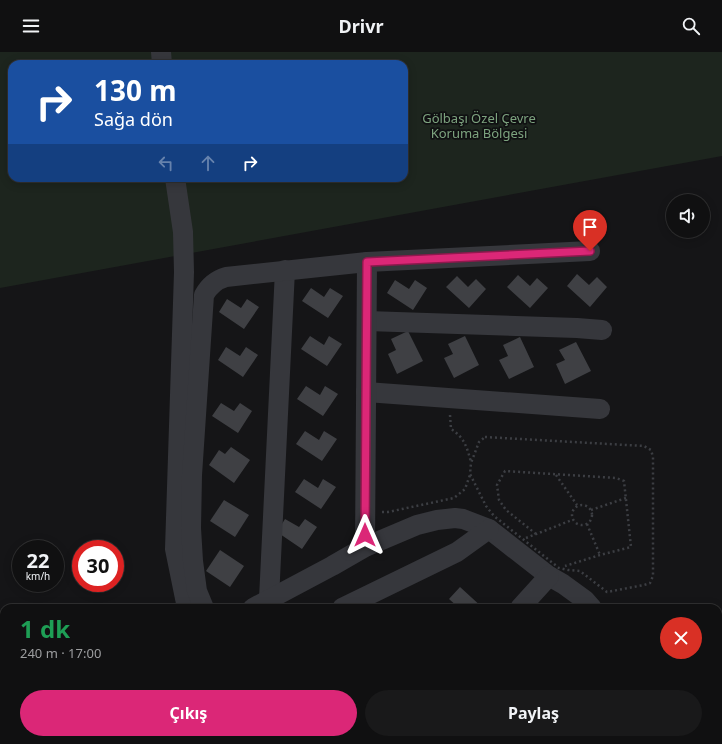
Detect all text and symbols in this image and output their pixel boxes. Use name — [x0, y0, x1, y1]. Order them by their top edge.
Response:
text: Drivr — [339, 14, 383, 38]
icon: menu — [20, 15, 42, 37]
icon: search — [680, 15, 702, 37]
text: 130 m — [94, 71, 177, 109]
icon: right — [28, 76, 80, 128]
text: Sağa dön — [94, 107, 173, 131]
park label: Gölbaşı Özel Çevre Koruma Bölgesi — [422, 109, 536, 142]
icon: left — [155, 152, 177, 174]
icon: ahead — [197, 152, 219, 174]
icon: right — [239, 152, 261, 174]
map controls — [666, 194, 710, 238]
button: sound — [666, 194, 710, 238]
pin — [573, 210, 607, 251]
icon: arrive — [579, 216, 601, 238]
position arrow — [344, 514, 386, 556]
speed limit sign: 30 — [72, 540, 124, 592]
text: 22 — [27, 547, 49, 574]
text: km/h — [26, 569, 50, 583]
text: 1 dk — [20, 612, 70, 645]
button: close — [660, 617, 702, 659]
text: 240 m · 17:00 — [20, 644, 101, 662]
button: Çıkış — [20, 690, 357, 736]
button: Paylaş — [365, 690, 702, 736]

